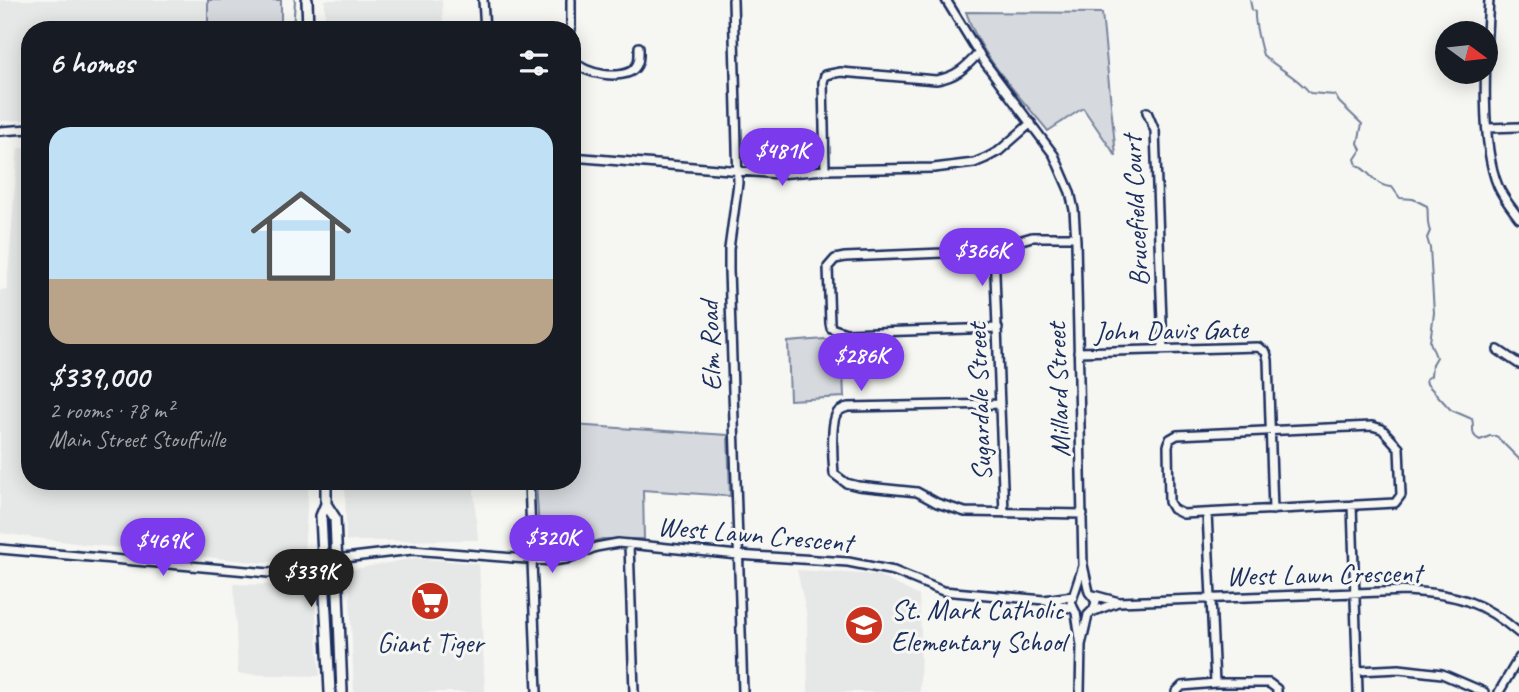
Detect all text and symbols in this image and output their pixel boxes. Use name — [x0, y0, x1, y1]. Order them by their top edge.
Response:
north arrow — [1435, 21, 1498, 84]
map controls — [1435, 21, 1498, 84]
text: 6 homes — [49, 44, 134, 82]
icon: filters — [515, 44, 553, 82]
pin: $481K — [733, 128, 831, 188]
street label: Brucefield Court — [1113, 131, 1156, 287]
text: $481K — [755, 136, 809, 165]
icon: home — [238, 173, 364, 299]
pin: $366K — [933, 229, 1031, 288]
text: $366K — [955, 236, 1009, 265]
street label: Elm Road — [691, 296, 729, 392]
street label: John Davis Gate — [1092, 311, 1250, 349]
street label: Millard Street — [1038, 319, 1078, 458]
street label: Sugardale Street — [959, 320, 999, 482]
pin: $286K — [812, 334, 910, 393]
text: $286K — [834, 341, 888, 370]
text: $339,000 — [49, 358, 149, 396]
text: 2 rooms · 78 m² — [49, 396, 173, 425]
text: Main Street Stouffville — [49, 425, 225, 454]
street label: West Lawn Crescent — [656, 508, 858, 560]
pin: $320K — [503, 516, 601, 575]
pin: $469K — [114, 518, 212, 578]
text: $320K — [525, 523, 579, 552]
text: $469K — [136, 526, 190, 555]
pin: $339K — [262, 550, 360, 609]
street label: West Lawn Crescent — [1226, 555, 1426, 593]
text: $339K — [285, 557, 337, 586]
supermarket icon: Giant Tiger — [409, 580, 451, 622]
place label: St. Mark Catholic Elementary School — [891, 592, 1071, 659]
school or university icon: St. Mark Catholic Elementary School — [843, 604, 885, 646]
place label: Giant Tiger — [377, 625, 486, 660]

